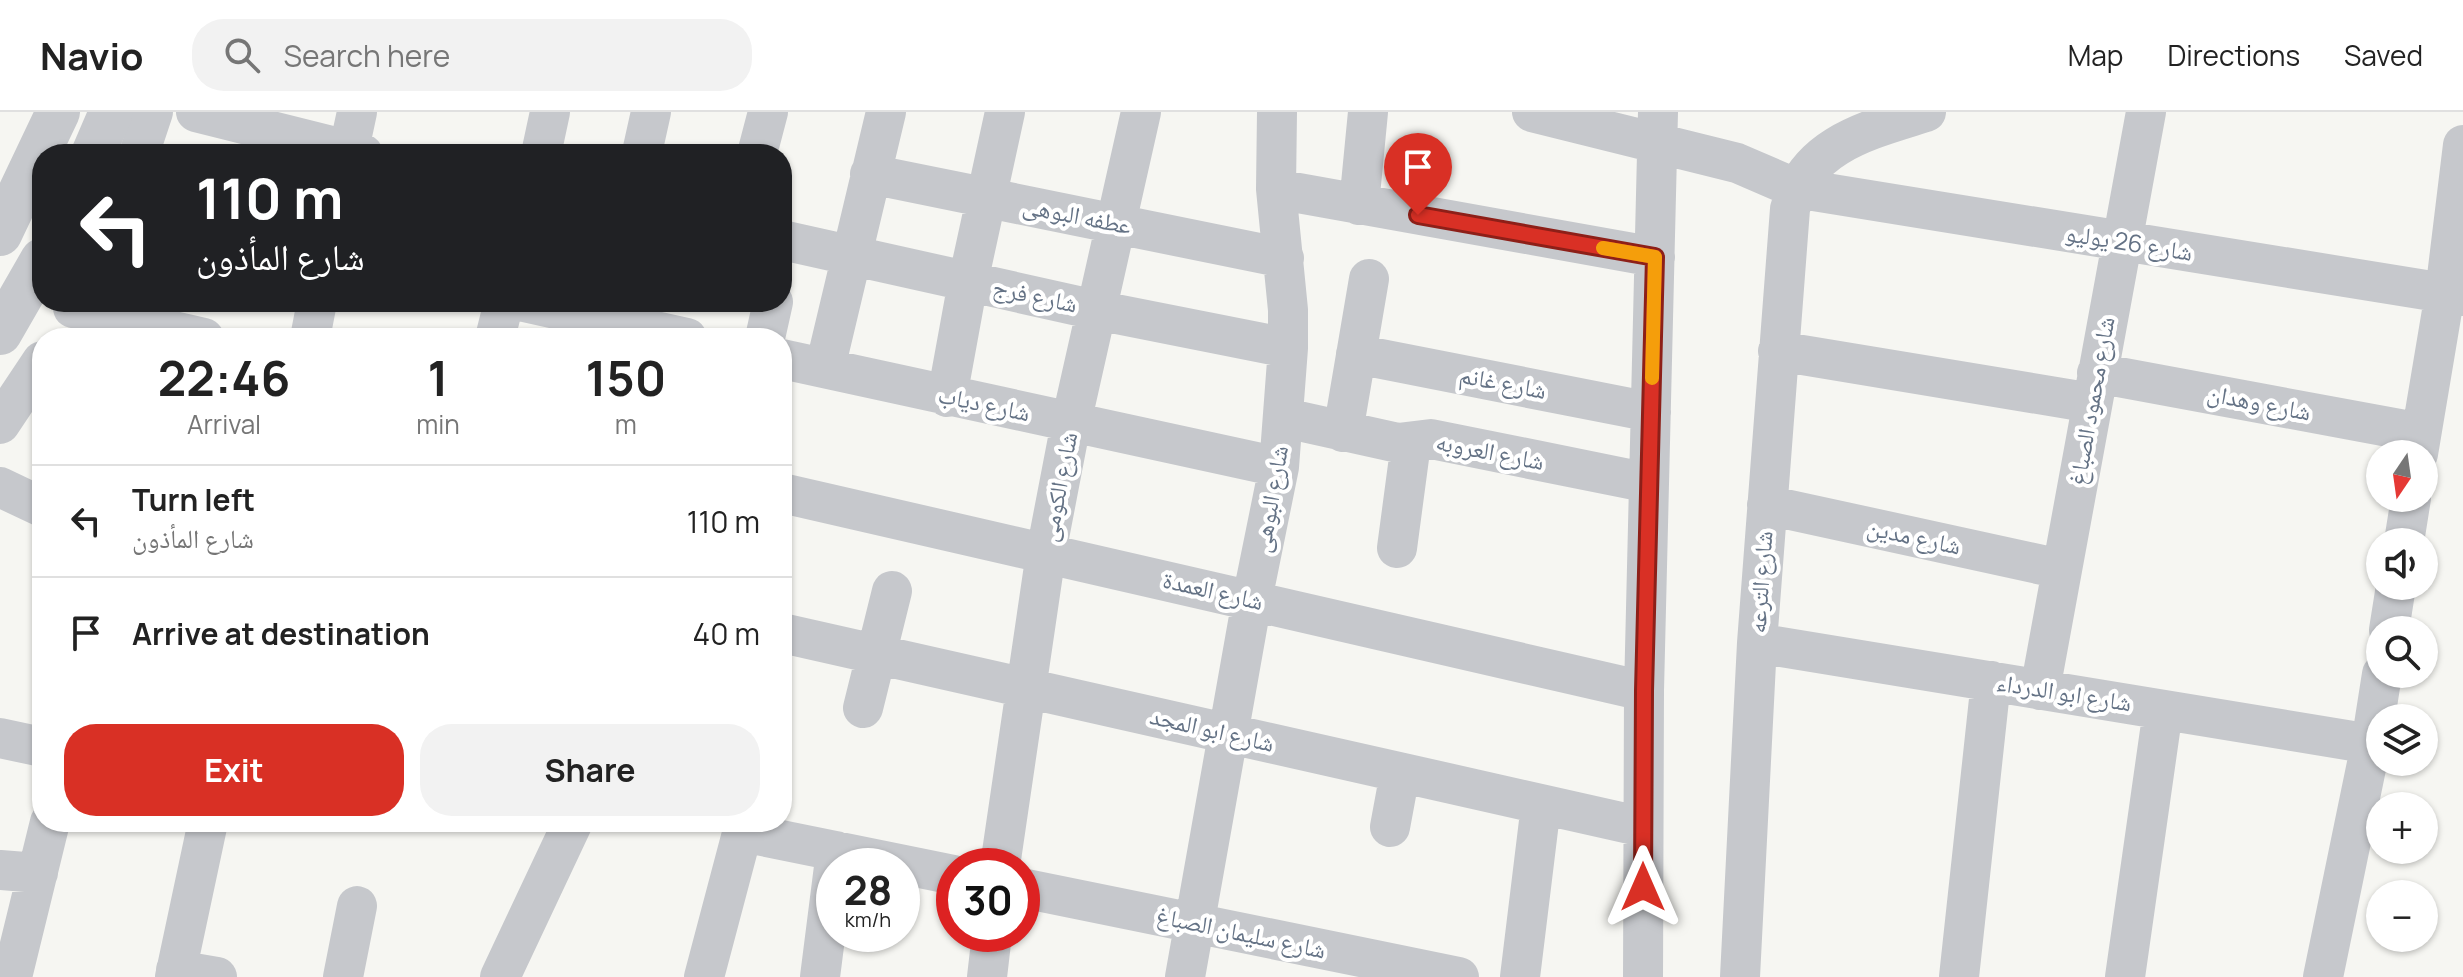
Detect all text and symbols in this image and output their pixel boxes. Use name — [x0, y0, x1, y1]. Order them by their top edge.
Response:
search box — [192, 19, 752, 91]
text: Navio — [40, 29, 144, 81]
icon: search — [220, 33, 264, 77]
text: Search here — [284, 35, 450, 76]
text: Map — [2068, 36, 2123, 74]
text: Directions — [2167, 36, 2300, 74]
text: Saved — [2344, 36, 2423, 74]
pin — [1384, 133, 1452, 215]
icon: arrive — [1396, 145, 1440, 189]
text: 110 m — [196, 159, 343, 236]
icon: left — [64, 176, 168, 280]
street label: عطفه البوهى — [1020, 188, 1134, 241]
street label: شارع 26 يوليو — [2063, 215, 2195, 268]
text: شارع المأذون — [196, 232, 365, 281]
street label: شارع فرج — [990, 270, 1081, 320]
street label: شارع محمود الصباغ — [2059, 314, 2122, 487]
text: 22:46 — [158, 345, 290, 410]
text: 1 — [427, 345, 448, 410]
text: 150 — [585, 345, 666, 410]
street label: شارع غانم — [1457, 357, 1550, 407]
street label: شارع وهدان — [2205, 375, 2314, 428]
street label: شارع دياب — [935, 377, 1033, 428]
text: Arrival — [187, 406, 261, 442]
text: min — [416, 406, 460, 442]
text: m — [615, 406, 637, 442]
street label: شارع العروبه — [1433, 424, 1547, 477]
street label: شارع الكومى — [1031, 429, 1084, 544]
north arrow — [2366, 440, 2438, 512]
map controls — [2366, 440, 2438, 952]
street label: شارع البوهى — [1244, 443, 1295, 555]
text: Turn left — [132, 479, 255, 520]
icon: left — [64, 499, 108, 543]
text: 110 m — [687, 501, 760, 542]
street label: شارع مدين — [1864, 510, 1964, 562]
text: شارع المأذون — [132, 520, 254, 556]
button: sound — [2366, 528, 2438, 600]
street label: شارع الترعه — [1739, 530, 1780, 634]
street label: شارع العمدة — [1160, 562, 1267, 617]
icon: arrive — [64, 611, 108, 655]
text: Arrive at destination — [132, 613, 430, 654]
text: 40 m — [693, 613, 760, 654]
button: search — [2366, 616, 2438, 688]
street label: شارع ابو الدرداء — [1994, 665, 2134, 718]
street label: شارع ابو المجد — [1147, 698, 1278, 759]
button: layers — [2366, 704, 2438, 776]
button: Exit — [64, 724, 404, 816]
button: Share — [420, 724, 760, 816]
button: + — [2366, 792, 2438, 864]
position arrow — [1601, 845, 1685, 929]
speed limit sign: 30 — [936, 848, 1040, 952]
text: 28 — [844, 862, 892, 917]
button: − — [2366, 880, 2438, 952]
street label: شارع سليمان الصباغ — [1153, 897, 1329, 966]
text: km/h — [845, 906, 891, 933]

